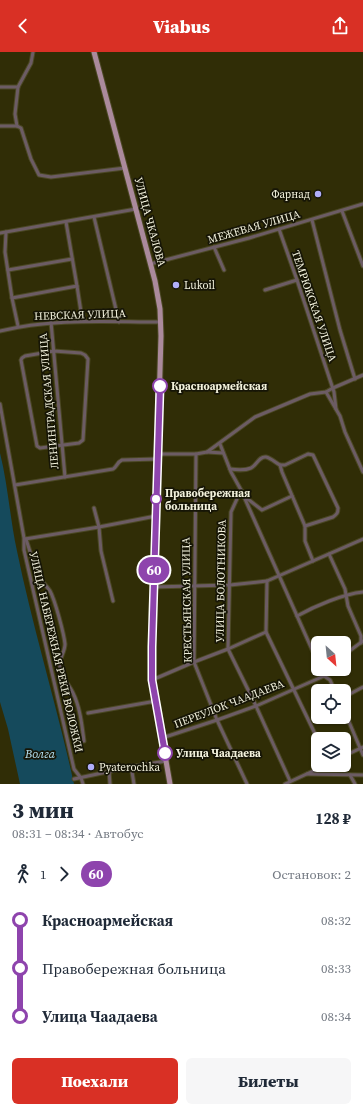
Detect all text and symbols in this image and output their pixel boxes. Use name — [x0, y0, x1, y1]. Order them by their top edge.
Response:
text: Viabus — [153, 14, 210, 39]
icon: back — [12, 15, 34, 37]
icon: share — [329, 15, 351, 37]
street label: УЛИЦА ЧКАЛОВА — [131, 176, 169, 269]
place label: Фарнад — [271, 187, 310, 202]
marker: Фарнад — [313, 189, 323, 199]
street label: МЕЖЕВАЯ УЛИЦА — [206, 206, 303, 247]
street label: ТЕМРЮКСКАЯ УЛИЦА — [288, 248, 340, 364]
place label: Lukoil — [184, 278, 215, 293]
marker: Lukoil — [171, 280, 181, 290]
street label: НЕВСКАЯ УЛИЦА — [34, 306, 127, 324]
street label: ЛЕНИНГРАДСКАЯ УЛИЦА — [36, 332, 62, 470]
marker: Красноармейская — [152, 378, 168, 394]
place label: Красноармейская — [171, 379, 267, 394]
place label: Правобережная больница — [165, 486, 250, 514]
marker: Правобережная больница — [150, 493, 162, 505]
street label: УЛИЦА БОЛОТНИКОВА — [212, 519, 230, 643]
street label: КРЕСТЬЯНСКАЯ УЛИЦА — [178, 536, 196, 663]
street label: УЛИЦА НАБЕРЕЖНАЯ РЕКИ ВОЛОЖКИ — [26, 550, 86, 754]
line badge: 60 — [136, 557, 172, 583]
text: 60 — [146, 560, 162, 580]
north arrow — [311, 636, 351, 676]
map controls — [311, 636, 351, 772]
street label: ПЕРЕУЛОК ЧААДАЕВА — [172, 676, 287, 732]
button: locate — [311, 684, 351, 724]
button: layers — [311, 732, 351, 772]
marker: Улица Чаадаева — [157, 745, 173, 761]
water label: Волга — [24, 746, 56, 762]
place label: Улица Чаадаева — [176, 746, 261, 761]
place label: Pyaterochka — [99, 760, 160, 775]
marker: Pyaterochka — [86, 762, 96, 772]
text: 3 мин — [12, 795, 74, 825]
text: 128 ₽ — [315, 808, 351, 829]
text: 08:31 – 08:34 · Автобус — [12, 825, 144, 842]
icon: walk — [12, 863, 34, 885]
icon: forward — [53, 863, 75, 885]
text: 60 — [89, 864, 104, 884]
text: 1 — [40, 866, 47, 883]
text: Остановок: 2 — [272, 866, 351, 883]
text: Красноармейская — [42, 910, 173, 931]
text: 08:32 — [321, 912, 351, 929]
text: Правобережная больница — [42, 958, 226, 979]
text: 08:33 — [321, 960, 351, 977]
text: Улица Чаадаева — [42, 1006, 158, 1027]
text: 08:34 — [321, 1008, 351, 1025]
button: Поехали — [12, 1058, 178, 1104]
button: Билеты — [186, 1058, 351, 1104]

